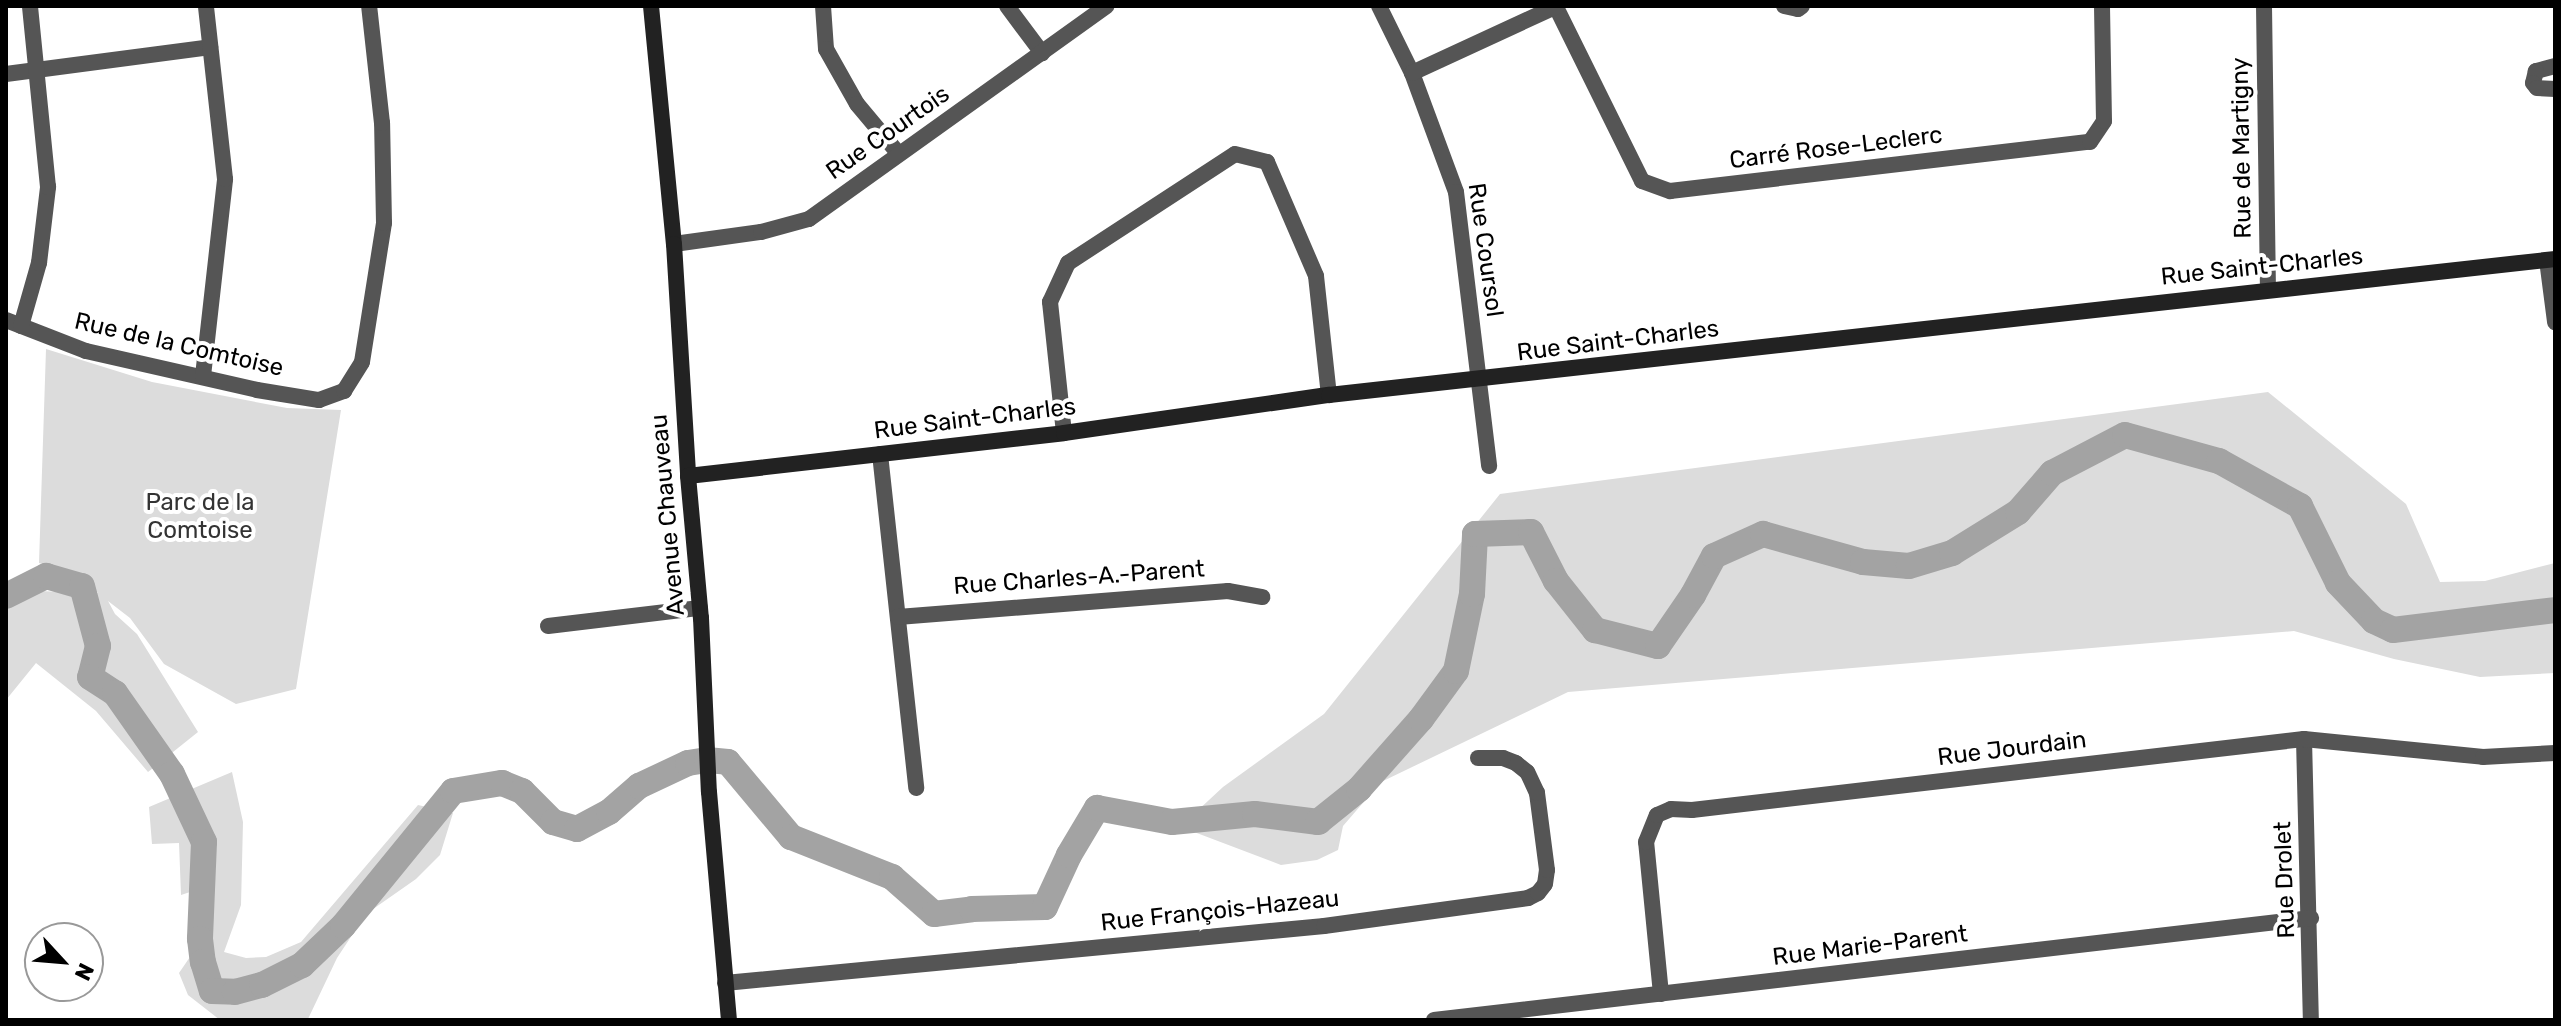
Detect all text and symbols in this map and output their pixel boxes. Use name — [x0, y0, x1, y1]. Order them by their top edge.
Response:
street label: Rue de Martigny — [2226, 57, 2258, 239]
street label: Rue Courtois — [821, 80, 955, 186]
street label: Carré Rose-Leclerc — [1728, 121, 1944, 175]
street label: Rue Coursol — [1461, 181, 1509, 319]
street label: Rue Saint-Charles — [2160, 242, 2364, 292]
street label: Rue de la Comtoise — [72, 307, 286, 383]
street label: Rue Saint-Charles — [1515, 314, 1721, 368]
street label: Rue Saint-Charles — [872, 392, 1078, 446]
street label: Avenue Chauveau — [645, 413, 691, 617]
park label: Parc de la Comtoise — [145, 489, 255, 545]
street label: Rue Charles-A.-Parent — [952, 555, 1206, 601]
street label: Rue Jourdain — [1936, 726, 2088, 772]
street label: Rue Drolet — [2269, 821, 2301, 939]
street label: Rue François-Hazeau — [1099, 884, 1341, 938]
street label: Rue Marie-Parent — [1771, 920, 1969, 972]
north arrow — [24, 922, 104, 1002]
text: N — [69, 959, 100, 985]

